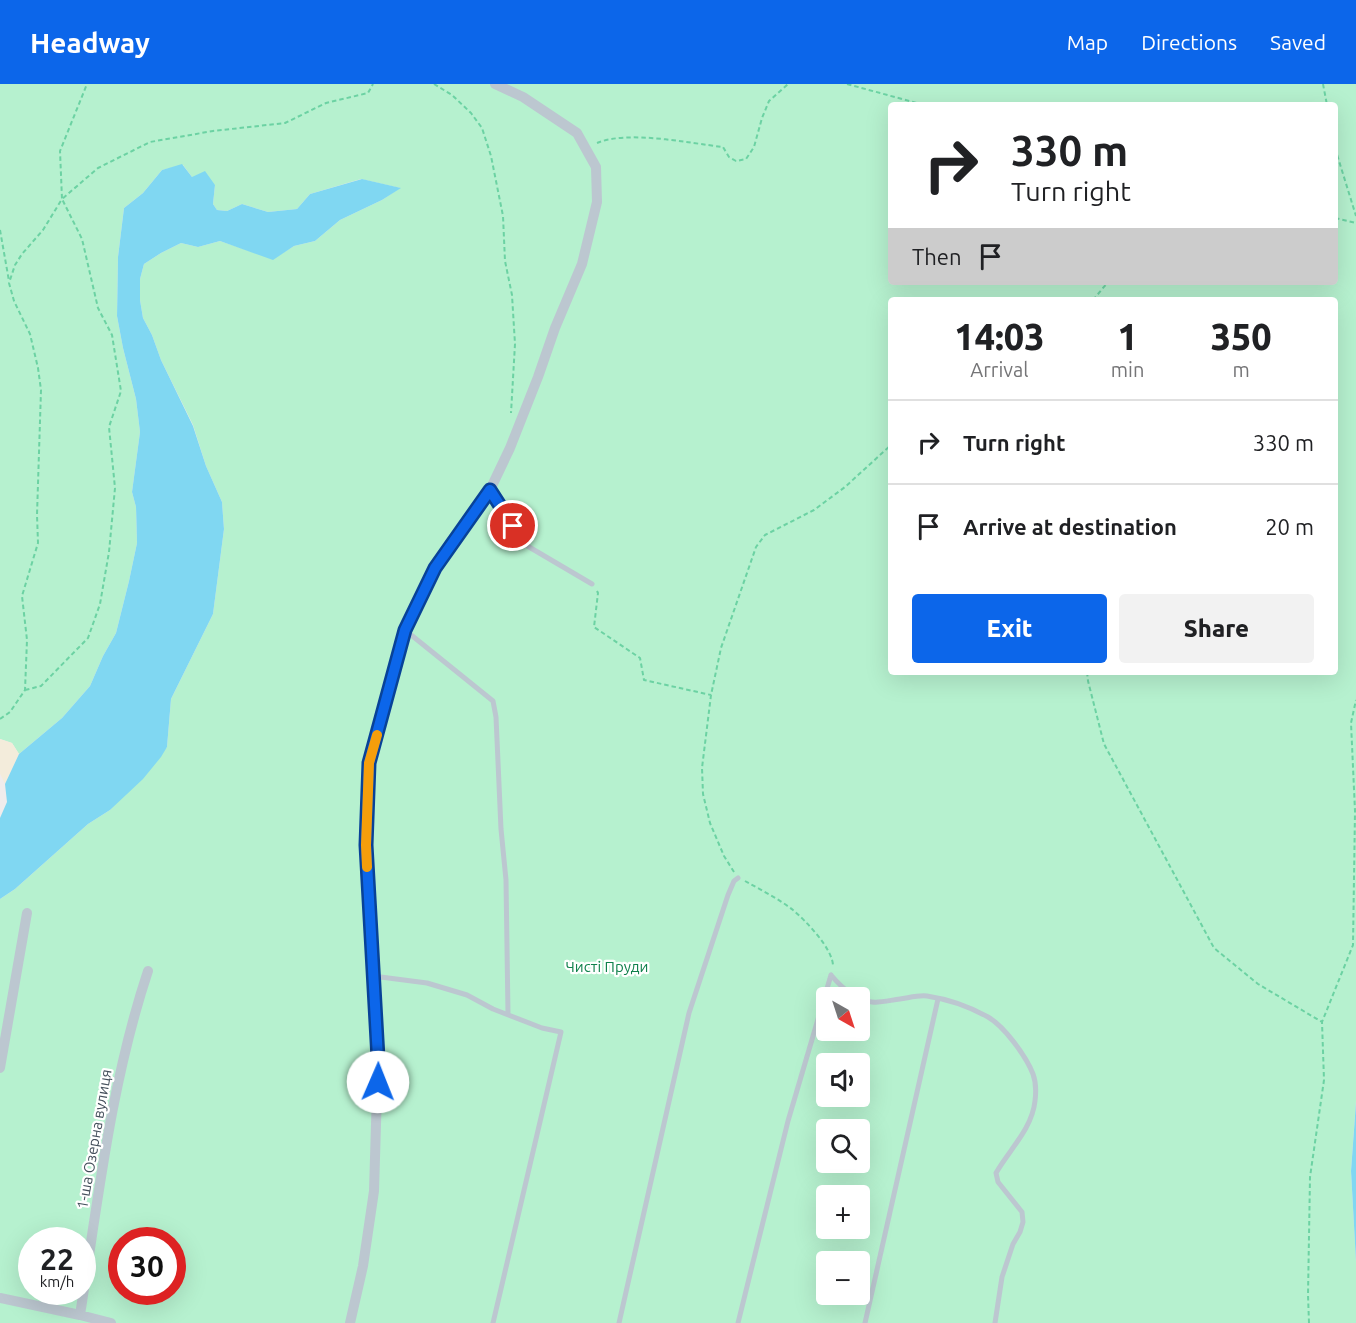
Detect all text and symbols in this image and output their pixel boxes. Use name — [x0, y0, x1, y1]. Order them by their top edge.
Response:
text: Headway — [30, 27, 150, 58]
text: Map — [1067, 30, 1108, 54]
text: Directions — [1141, 30, 1237, 54]
text: Saved — [1270, 30, 1326, 54]
icon: right — [912, 126, 990, 204]
text: 330 m — [1011, 127, 1128, 174]
text: Turn right — [1011, 176, 1131, 206]
icon: arrive — [974, 240, 1007, 273]
text: Then — [912, 244, 962, 269]
text: 14:03 — [954, 316, 1044, 357]
text: 1 — [1117, 316, 1138, 357]
text: 350 — [1211, 316, 1272, 357]
text: Arrival — [970, 358, 1029, 381]
text: min — [1111, 358, 1144, 381]
text: m — [1233, 358, 1250, 381]
icon: right — [912, 426, 945, 459]
text: Turn right — [963, 430, 1065, 455]
text: 330 m — [1253, 430, 1314, 455]
pin — [487, 500, 538, 551]
icon: arrive — [496, 509, 529, 542]
icon: arrive — [912, 510, 945, 543]
text: Arrive at destination — [963, 514, 1177, 539]
text: 20 m — [1265, 514, 1314, 539]
button: Exit — [912, 594, 1107, 663]
button: Share — [1119, 594, 1314, 663]
park label: Чисті Пруди — [566, 958, 648, 975]
north arrow — [816, 987, 870, 1041]
map controls — [816, 987, 870, 1305]
position arrow — [346, 1050, 410, 1114]
button: sound — [816, 1053, 870, 1107]
street label: 1-ша Озерна вулиця — [73, 1068, 115, 1210]
button: search — [816, 1119, 870, 1173]
button: + — [816, 1185, 870, 1239]
speed limit sign: 30 — [108, 1227, 186, 1305]
text: 22 — [40, 1242, 74, 1276]
button: − — [816, 1251, 870, 1305]
text: km/h — [40, 1273, 74, 1290]

